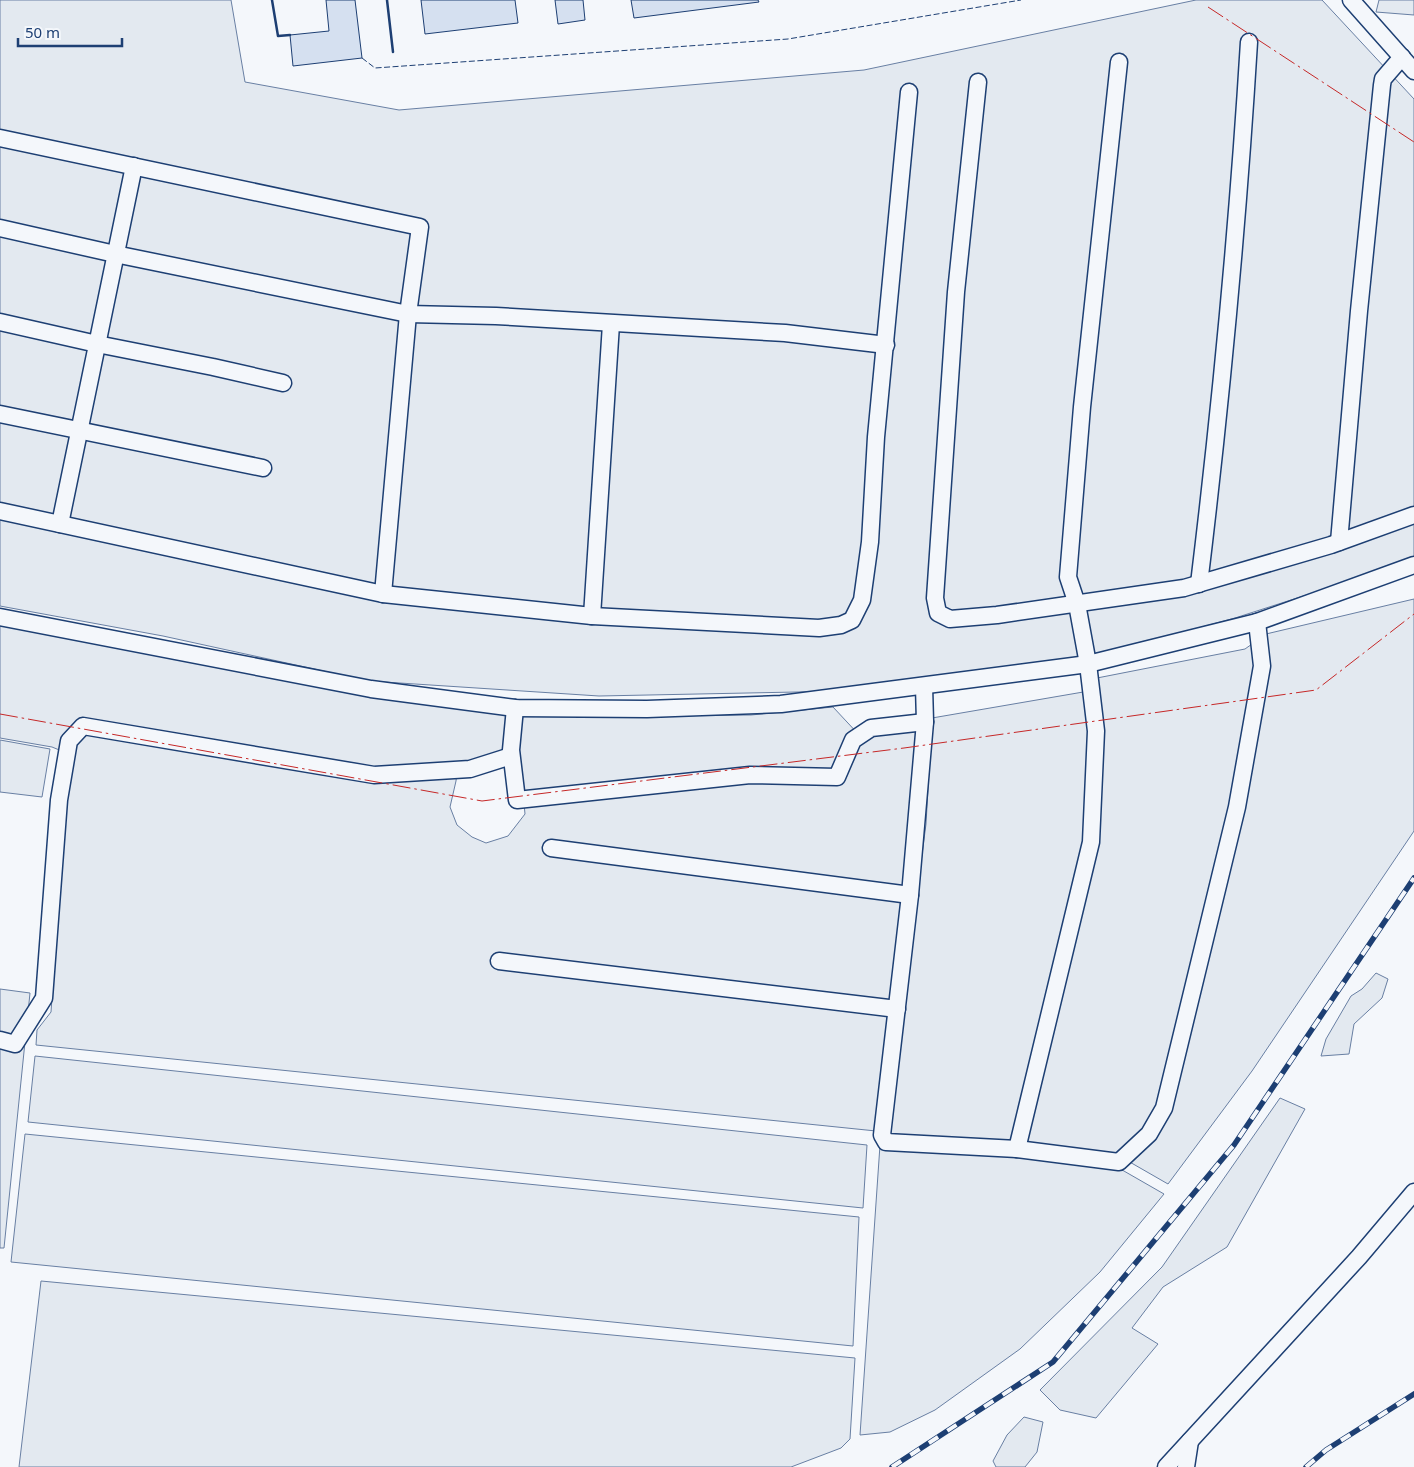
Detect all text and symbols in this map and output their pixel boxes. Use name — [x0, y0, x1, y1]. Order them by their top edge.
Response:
scale bar — [18, 15, 121, 47]
text: 50 m — [25, 22, 60, 42]

